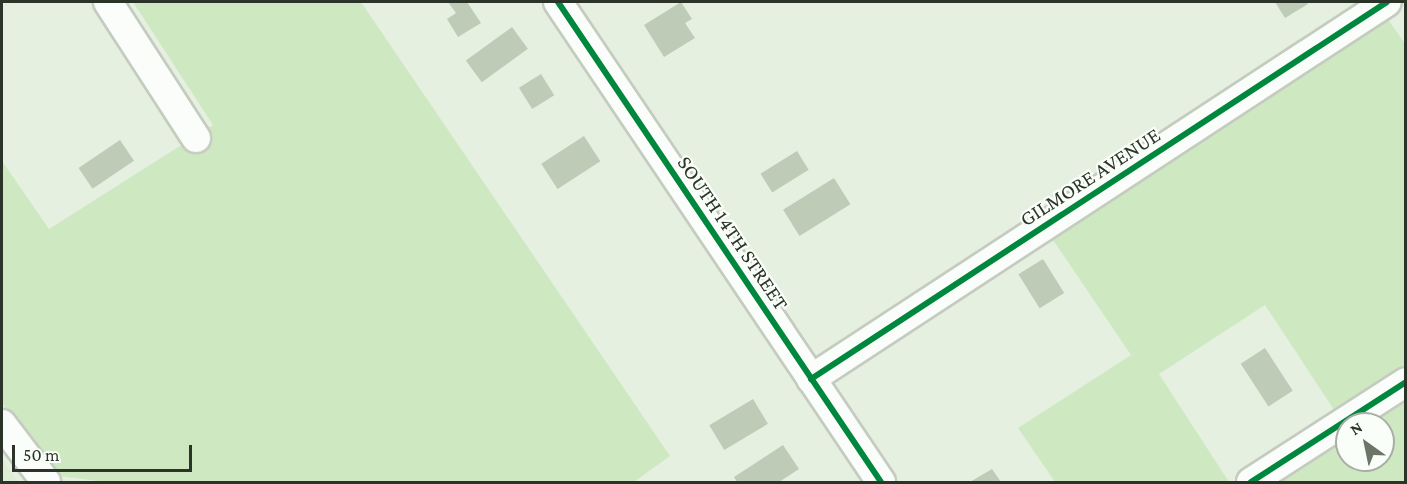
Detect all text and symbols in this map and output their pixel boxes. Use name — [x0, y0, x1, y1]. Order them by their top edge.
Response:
street label: GILMORE AVENUE — [1015, 122, 1165, 232]
street label: SOUTH 14TH STREET — [672, 151, 794, 315]
north arrow — [1335, 412, 1395, 472]
text: N — [1347, 418, 1365, 438]
scale bar — [15, 433, 195, 471]
text: 50 m — [23, 445, 60, 465]

